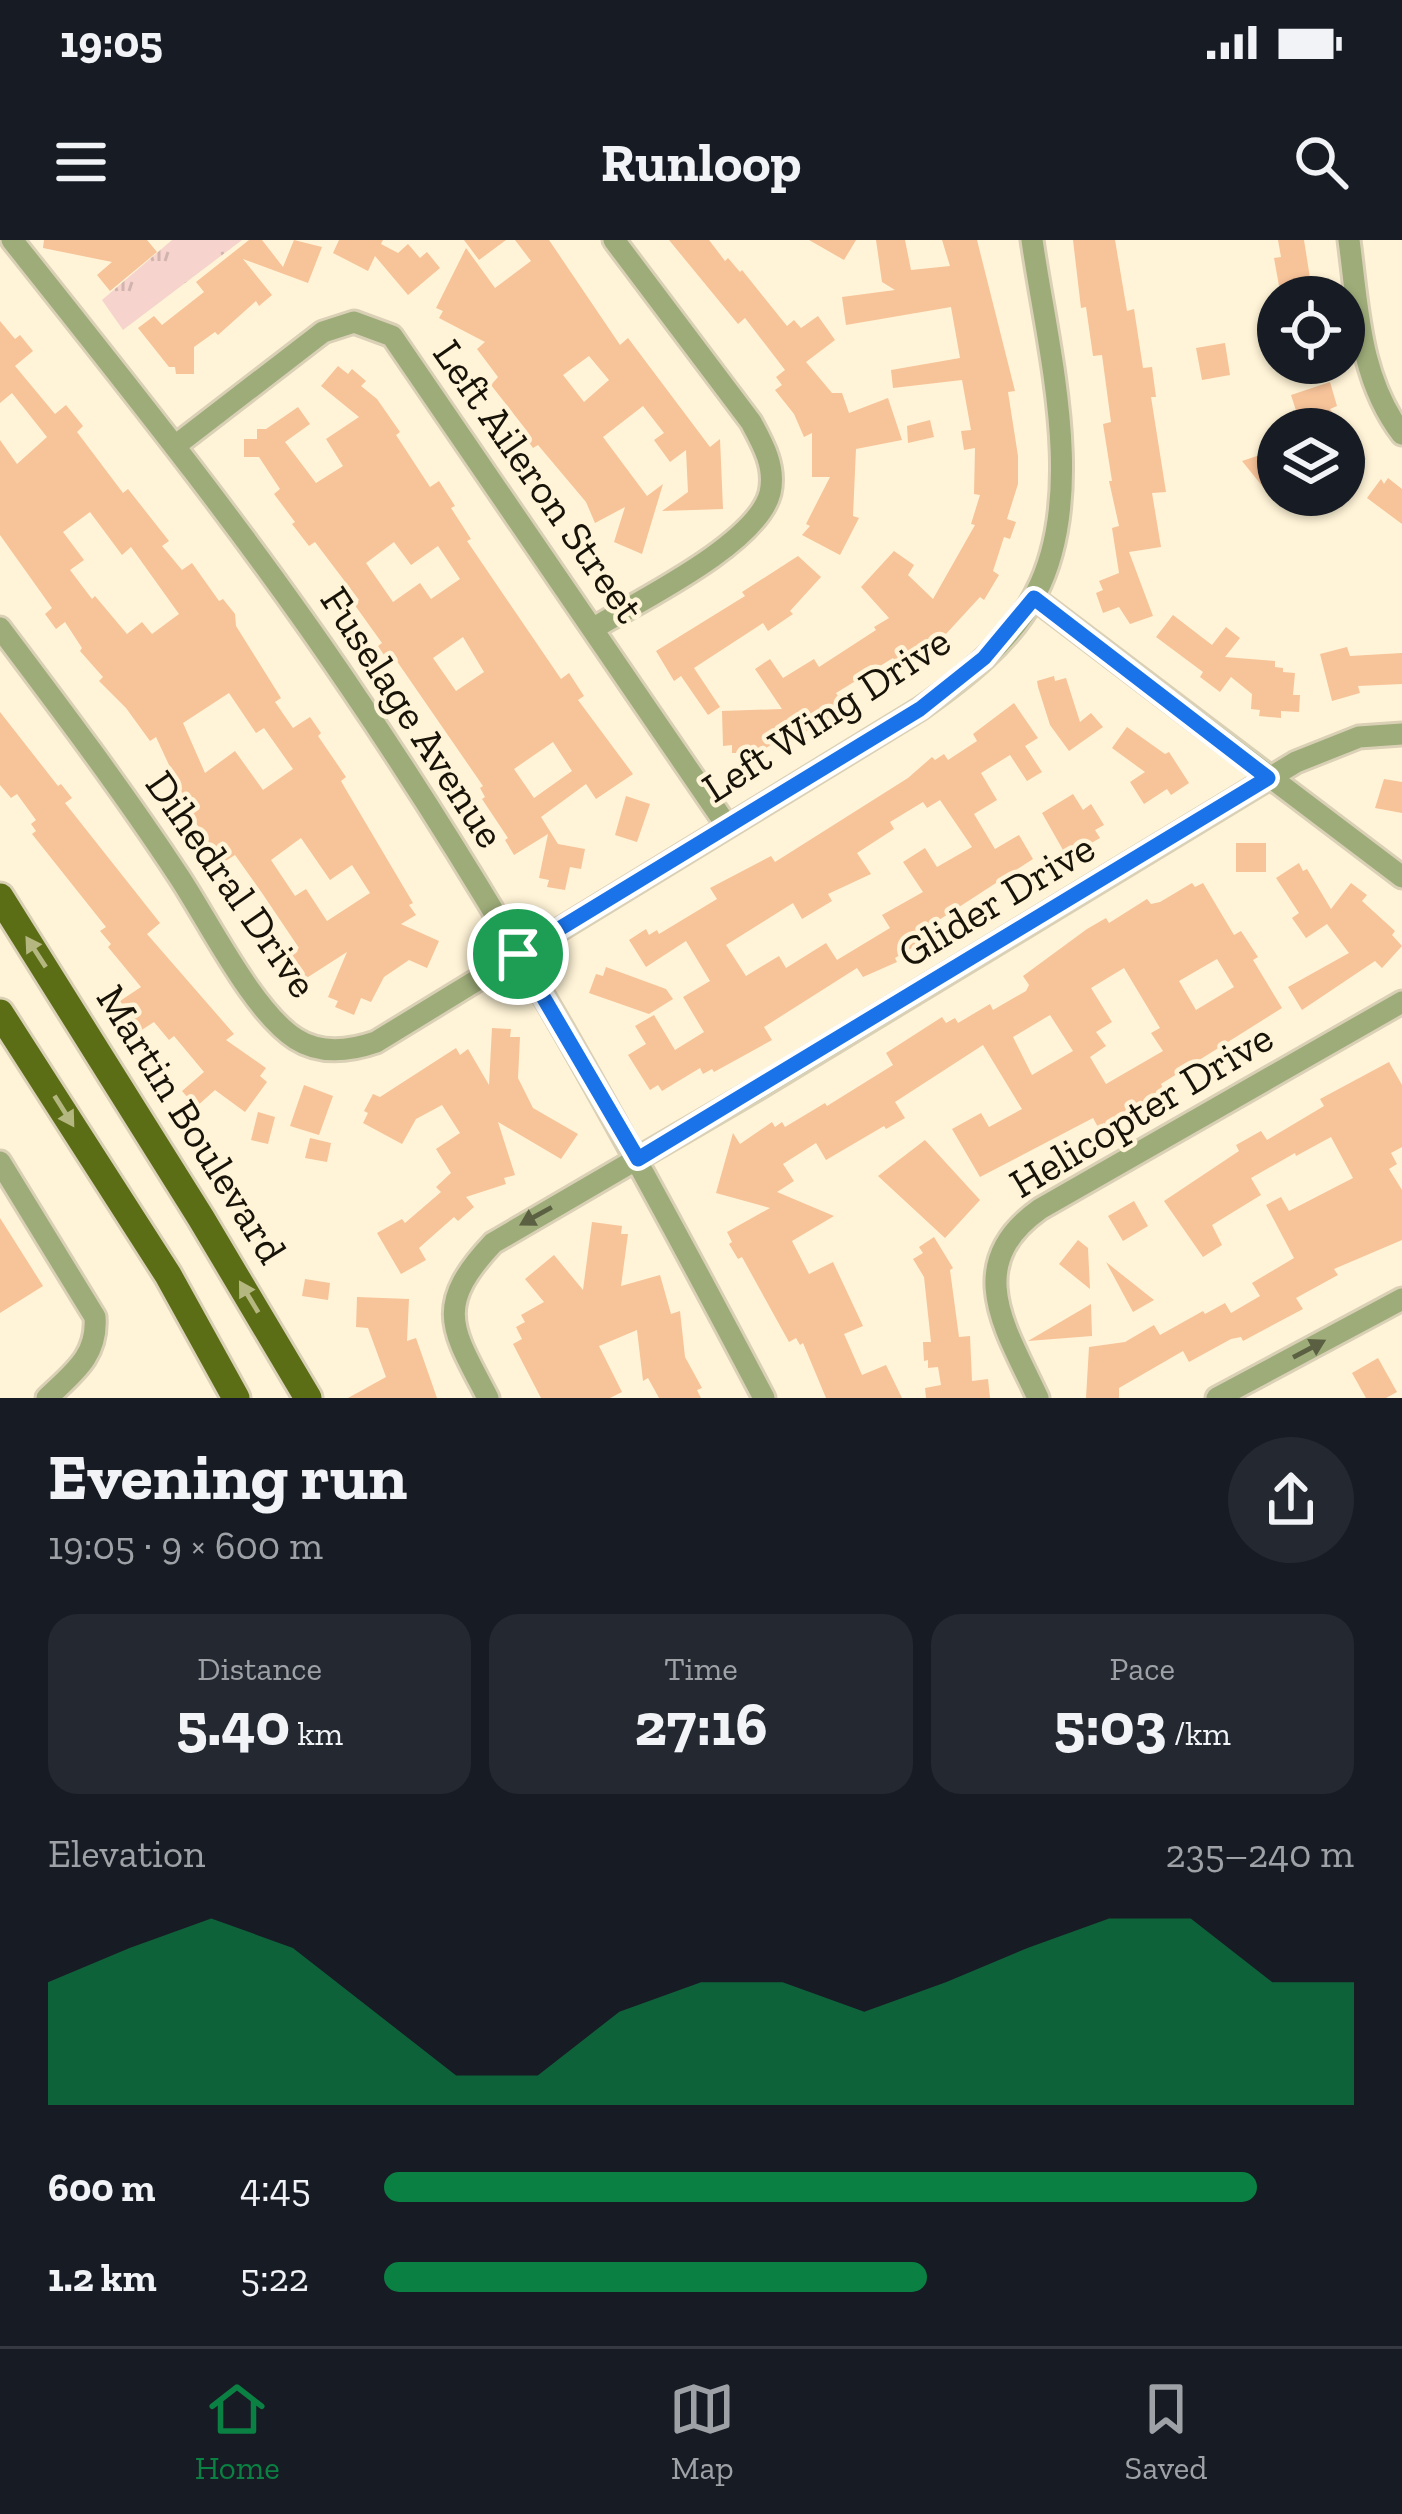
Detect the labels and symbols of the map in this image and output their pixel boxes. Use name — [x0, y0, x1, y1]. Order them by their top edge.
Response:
street label: Left Aileron Street — [423, 330, 656, 632]
street label: Fuselage Avenue — [310, 577, 516, 857]
street label: Left Wing Drive — [692, 615, 960, 813]
street label: Dihedral Drive — [135, 761, 329, 1007]
street label: Glider Drive — [889, 821, 1103, 979]
pin — [467, 903, 569, 1005]
one-way arrow — [25, 936, 47, 969]
street label: Martin Boulevard — [86, 975, 298, 1273]
street label: Helicopter Drive — [1000, 1011, 1282, 1209]
one-way arrow — [53, 1094, 75, 1127]
one-way arrow — [519, 1205, 553, 1226]
one-way arrow — [239, 1280, 260, 1314]
one-way arrow — [1292, 1339, 1327, 1360]

